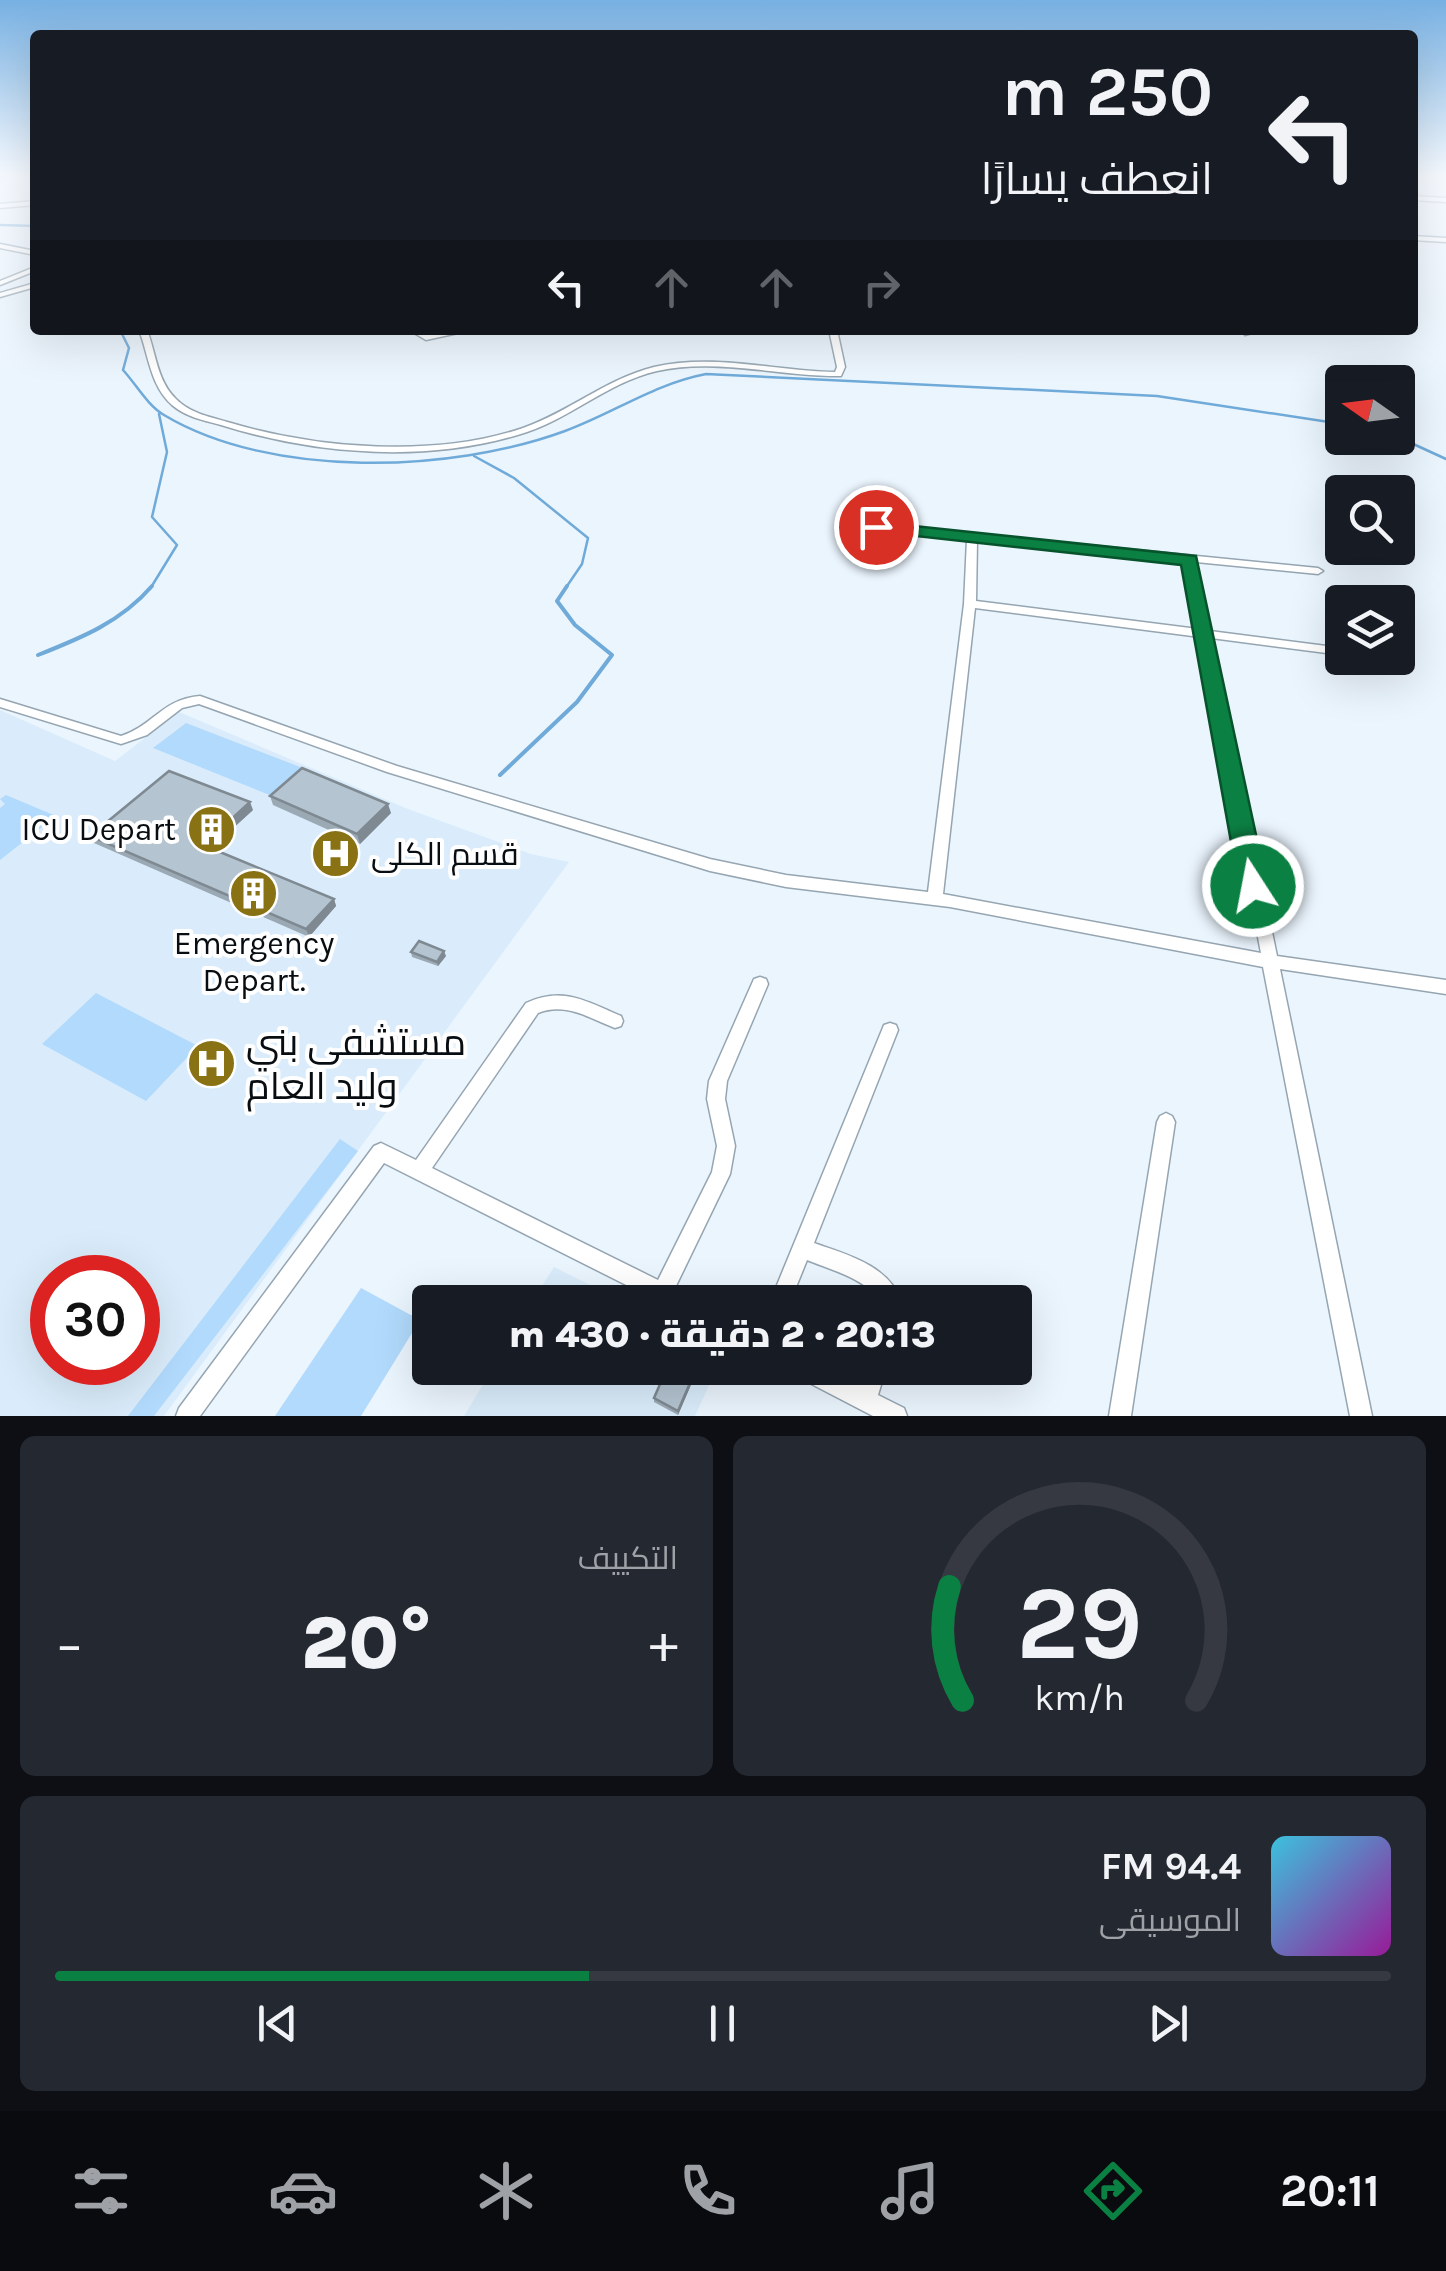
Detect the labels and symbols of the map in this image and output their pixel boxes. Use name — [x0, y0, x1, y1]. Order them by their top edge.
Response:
north arrow — [1325, 365, 1415, 455]
pin — [834, 485, 919, 570]
building icon: ICU Depart — [185, 803, 237, 855]
place label: ICU Depart — [21, 811, 176, 848]
hospital icon: قسم الكلى — [310, 828, 362, 880]
position arrow — [1201, 834, 1305, 938]
place label: قسم الكلى — [371, 836, 519, 876]
building icon: Emergency Depart. — [228, 867, 280, 919]
place label: Emergency Depart. — [174, 925, 334, 999]
place label: مستشفى بني وليد العام — [246, 1020, 466, 1112]
hospital icon: مستشفى بني وليد العام — [185, 1038, 237, 1090]
speed limit sign: 30 — [30, 1255, 160, 1385]

